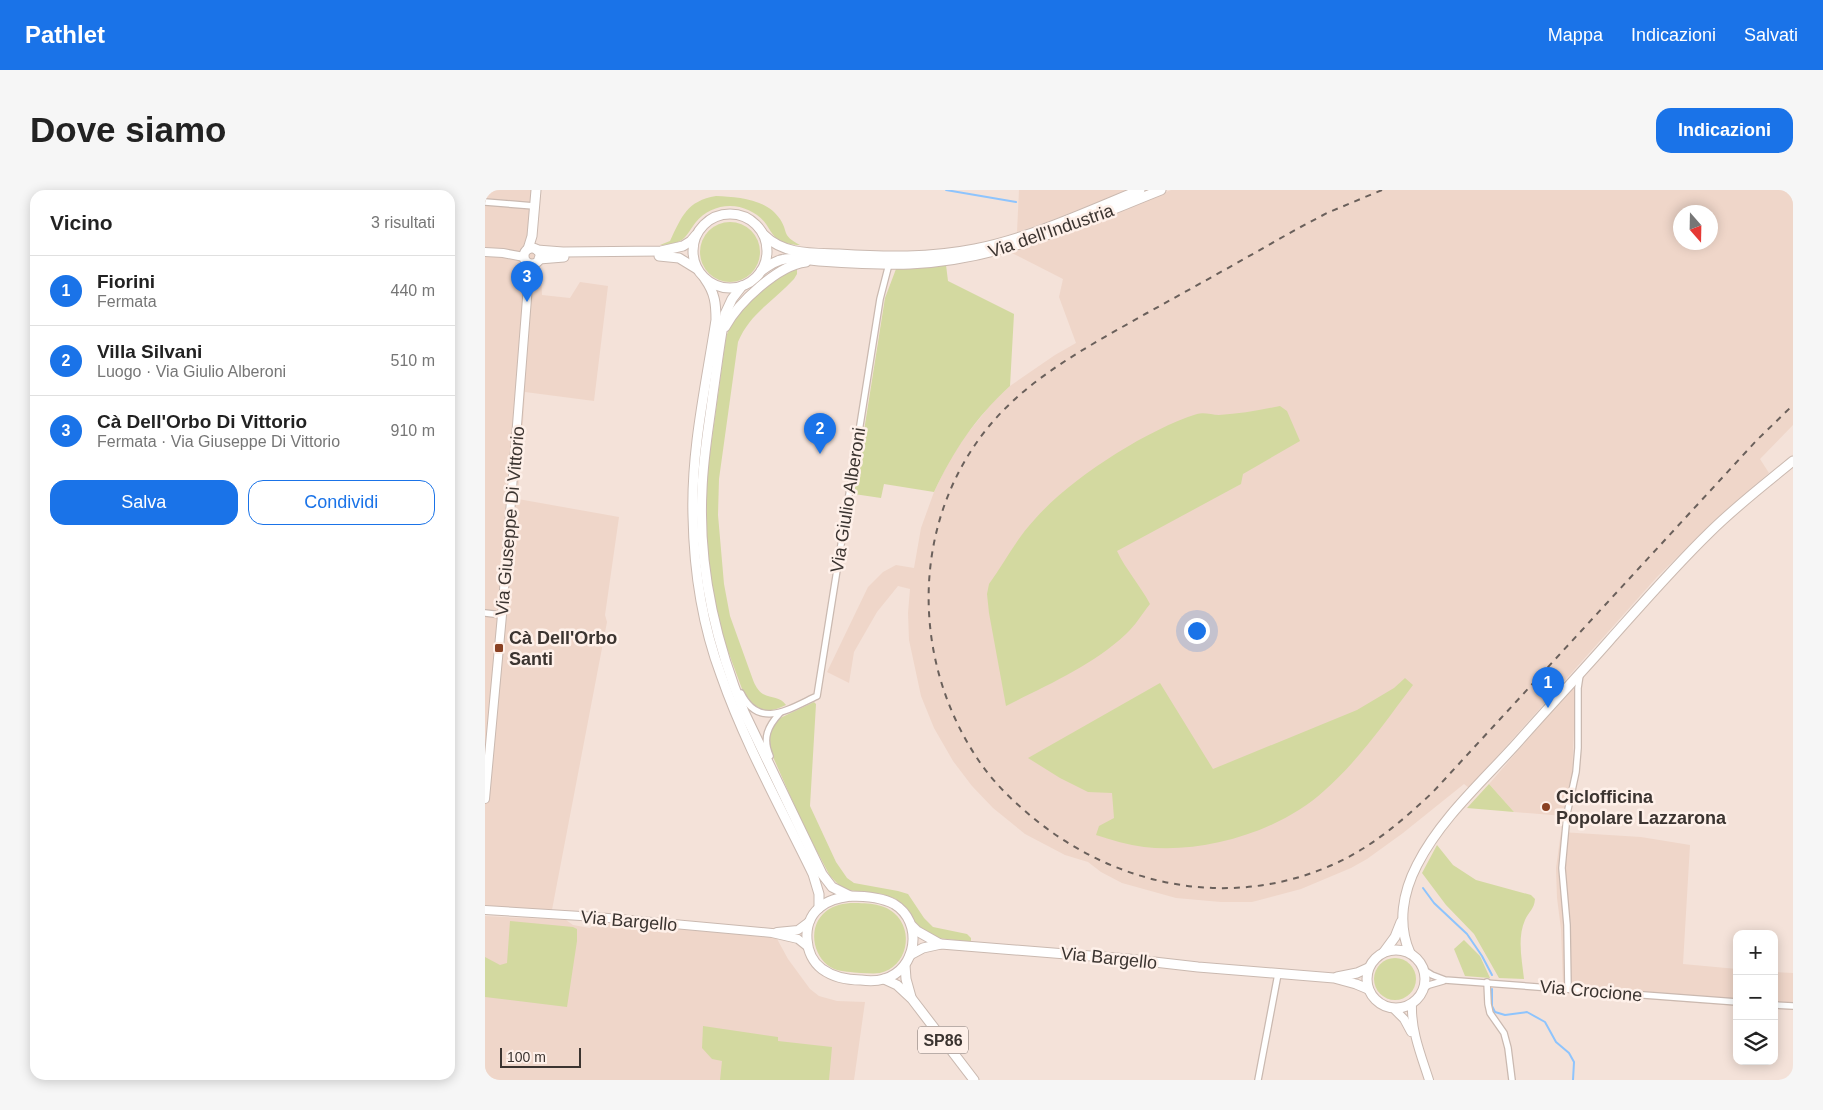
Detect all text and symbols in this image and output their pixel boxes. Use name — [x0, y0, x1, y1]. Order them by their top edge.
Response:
text: Pathlet — [25, 21, 105, 48]
text: Mappa — [1548, 25, 1603, 45]
text: Indicazioni — [1631, 25, 1716, 45]
text: Salvati — [1744, 25, 1798, 45]
button: Indicazioni — [1656, 108, 1793, 153]
text: Dove siamo — [30, 110, 226, 149]
street label: Via dell'Industria — [986, 200, 1117, 262]
north arrow — [1673, 205, 1718, 250]
text: Vicino — [50, 211, 113, 234]
text: 3 risultati — [371, 214, 435, 231]
pin: 3 — [511, 261, 543, 302]
text: Fiorini — [97, 271, 155, 292]
text: 1 — [62, 282, 70, 299]
text: 440 m — [391, 282, 435, 299]
text: Fermata — [97, 293, 157, 310]
text: Villa Silvani — [97, 341, 202, 362]
text: 2 — [62, 352, 70, 369]
text: 510 m — [391, 352, 435, 369]
text: Luogo · Via Giulio Alberoni — [97, 363, 286, 380]
text: Cà Dell'Orbo Di Vittorio — [97, 411, 307, 432]
pin: 2 — [804, 413, 836, 454]
text: 3 — [62, 422, 70, 439]
text: 910 m — [391, 422, 435, 439]
street label: Via Giuseppe Di Vittorio — [492, 425, 528, 617]
street label: Via Giulio Alberoni — [827, 426, 869, 574]
text: Fermata · Via Giuseppe Di Vittorio — [97, 433, 340, 450]
button: Salva — [50, 480, 238, 525]
button: Condividi — [248, 480, 435, 525]
your location — [1184, 618, 1210, 644]
place label: Cà Dell'Orbo Santi — [509, 628, 617, 669]
marker: Cà Dell'Orbo Santi — [493, 642, 505, 654]
pin: 1 — [1532, 667, 1564, 708]
place label: Ciclofficina Popolare Lazzarona — [1556, 787, 1727, 828]
marker: Ciclofficina Popolare Lazzarona — [1540, 801, 1552, 813]
street label: Via Bargello — [580, 907, 678, 935]
map controls — [1733, 930, 1778, 1065]
button: + — [1733, 930, 1778, 975]
street label: Via Bargello — [1060, 943, 1158, 973]
button: − — [1733, 975, 1778, 1020]
street label: Via Crocione — [1539, 977, 1643, 1005]
button: layers — [1733, 1020, 1778, 1065]
road number: SP86 — [918, 1026, 968, 1054]
scale bar — [500, 1045, 581, 1068]
text: 100 m — [507, 1049, 546, 1065]

